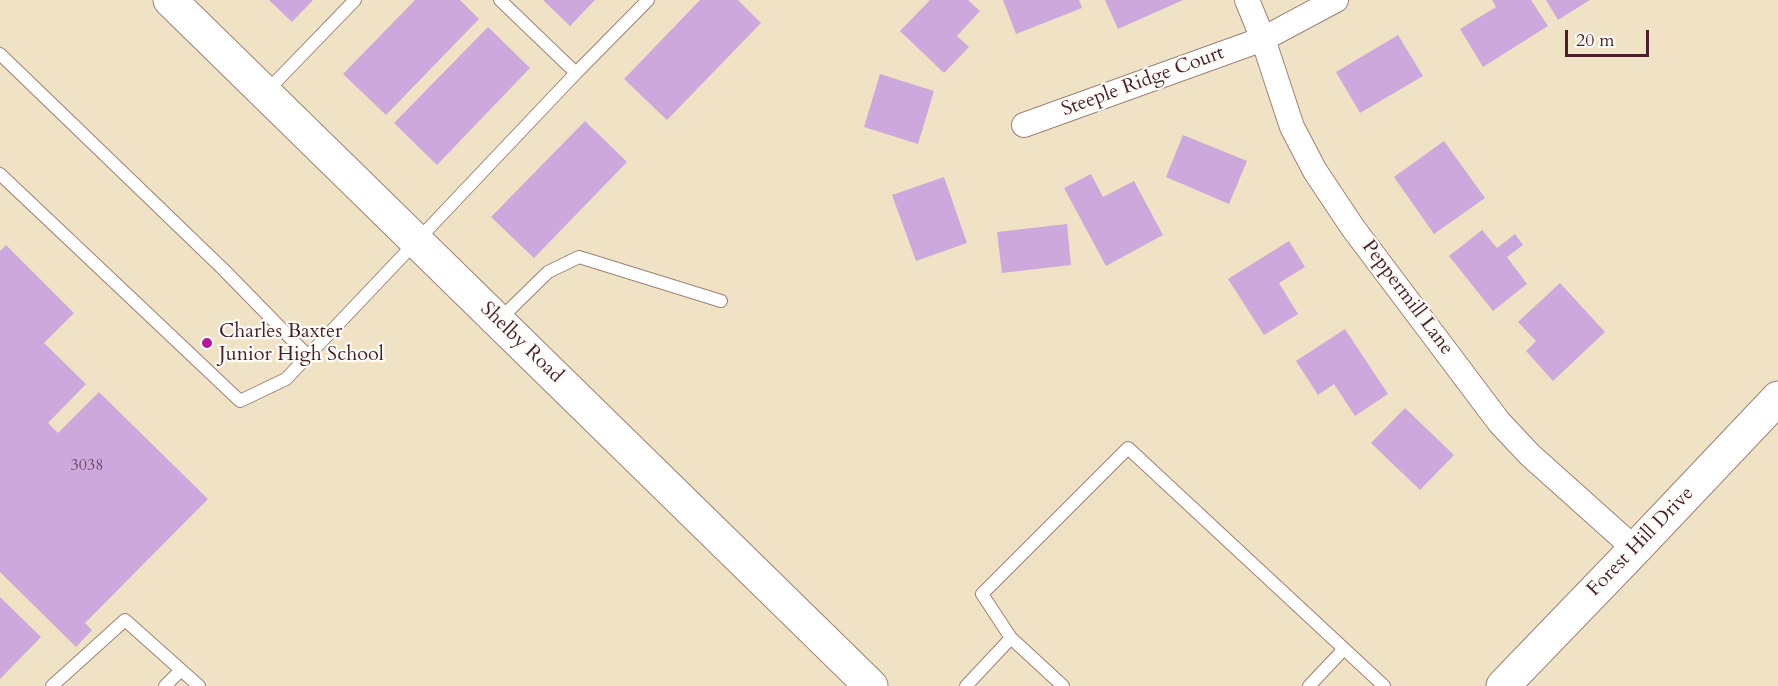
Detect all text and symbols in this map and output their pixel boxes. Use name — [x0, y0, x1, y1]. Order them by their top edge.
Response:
scale bar — [1568, 18, 1652, 56]
text: 20 m — [1576, 28, 1615, 53]
street label: Steeple Ridge Court — [1058, 41, 1228, 123]
street label: Peppermill Lane — [1356, 236, 1458, 360]
street label: Shelby Road — [475, 298, 567, 388]
place label: Charles Baxter Junior High School — [219, 320, 384, 367]
marker: Charles Baxter Junior High School — [200, 336, 214, 350]
house number: 3038 — [71, 456, 103, 476]
street label: Forest Hill Drive — [1583, 482, 1699, 602]

